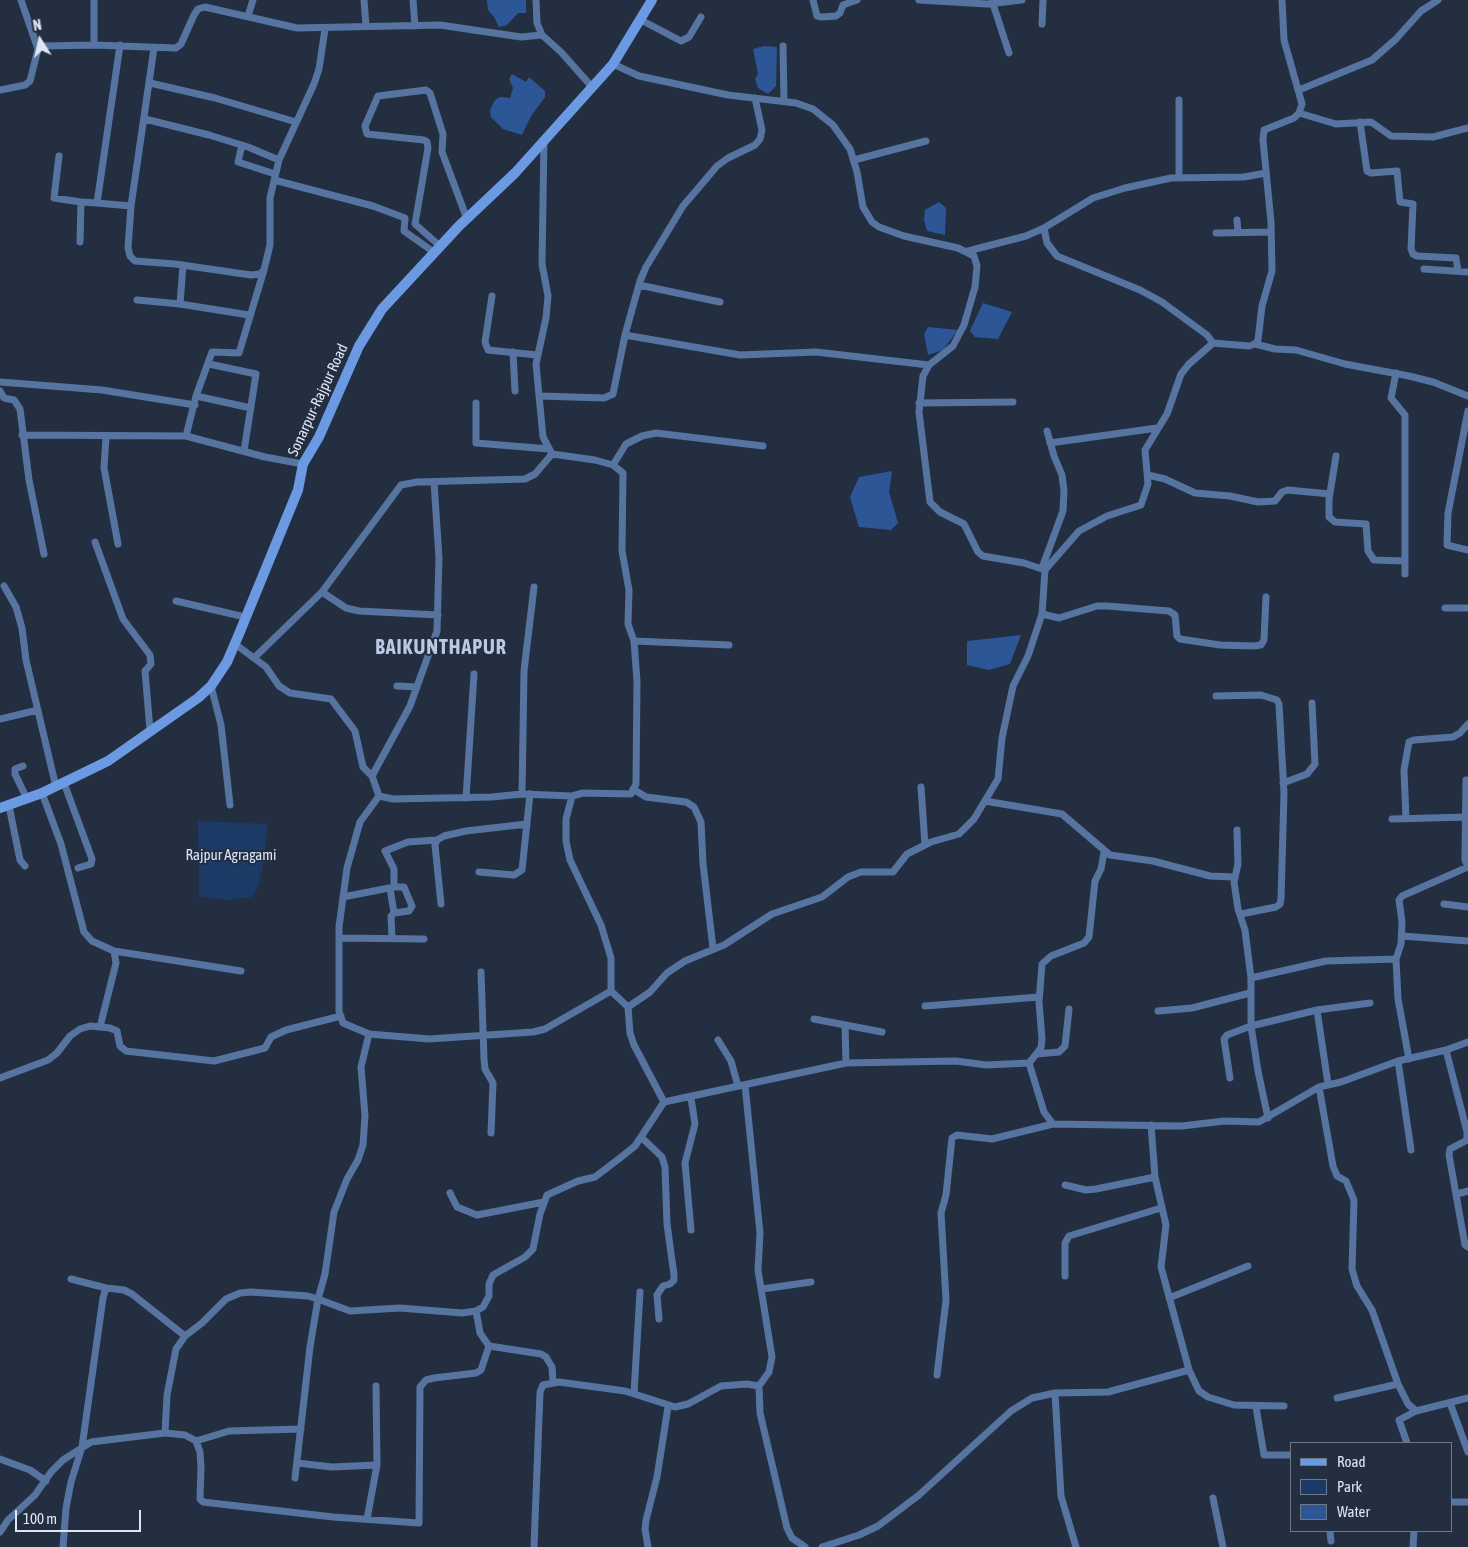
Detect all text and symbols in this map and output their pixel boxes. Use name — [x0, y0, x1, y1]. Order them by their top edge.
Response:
north arrow — [15, 15, 65, 65]
text: N — [32, 17, 43, 34]
street label: Sonarpur-Rajpur Road — [284, 341, 352, 459]
district label: BAIKUNTHAPUR — [374, 636, 508, 660]
park label: Rajpur Agragami — [185, 846, 277, 864]
legend — [1290, 1442, 1453, 1532]
text: Road — [1337, 1453, 1366, 1470]
text: Park — [1337, 1478, 1362, 1495]
scale bar — [18, 1500, 144, 1532]
text: Water — [1337, 1503, 1370, 1520]
text: 100 m — [23, 1510, 57, 1527]

